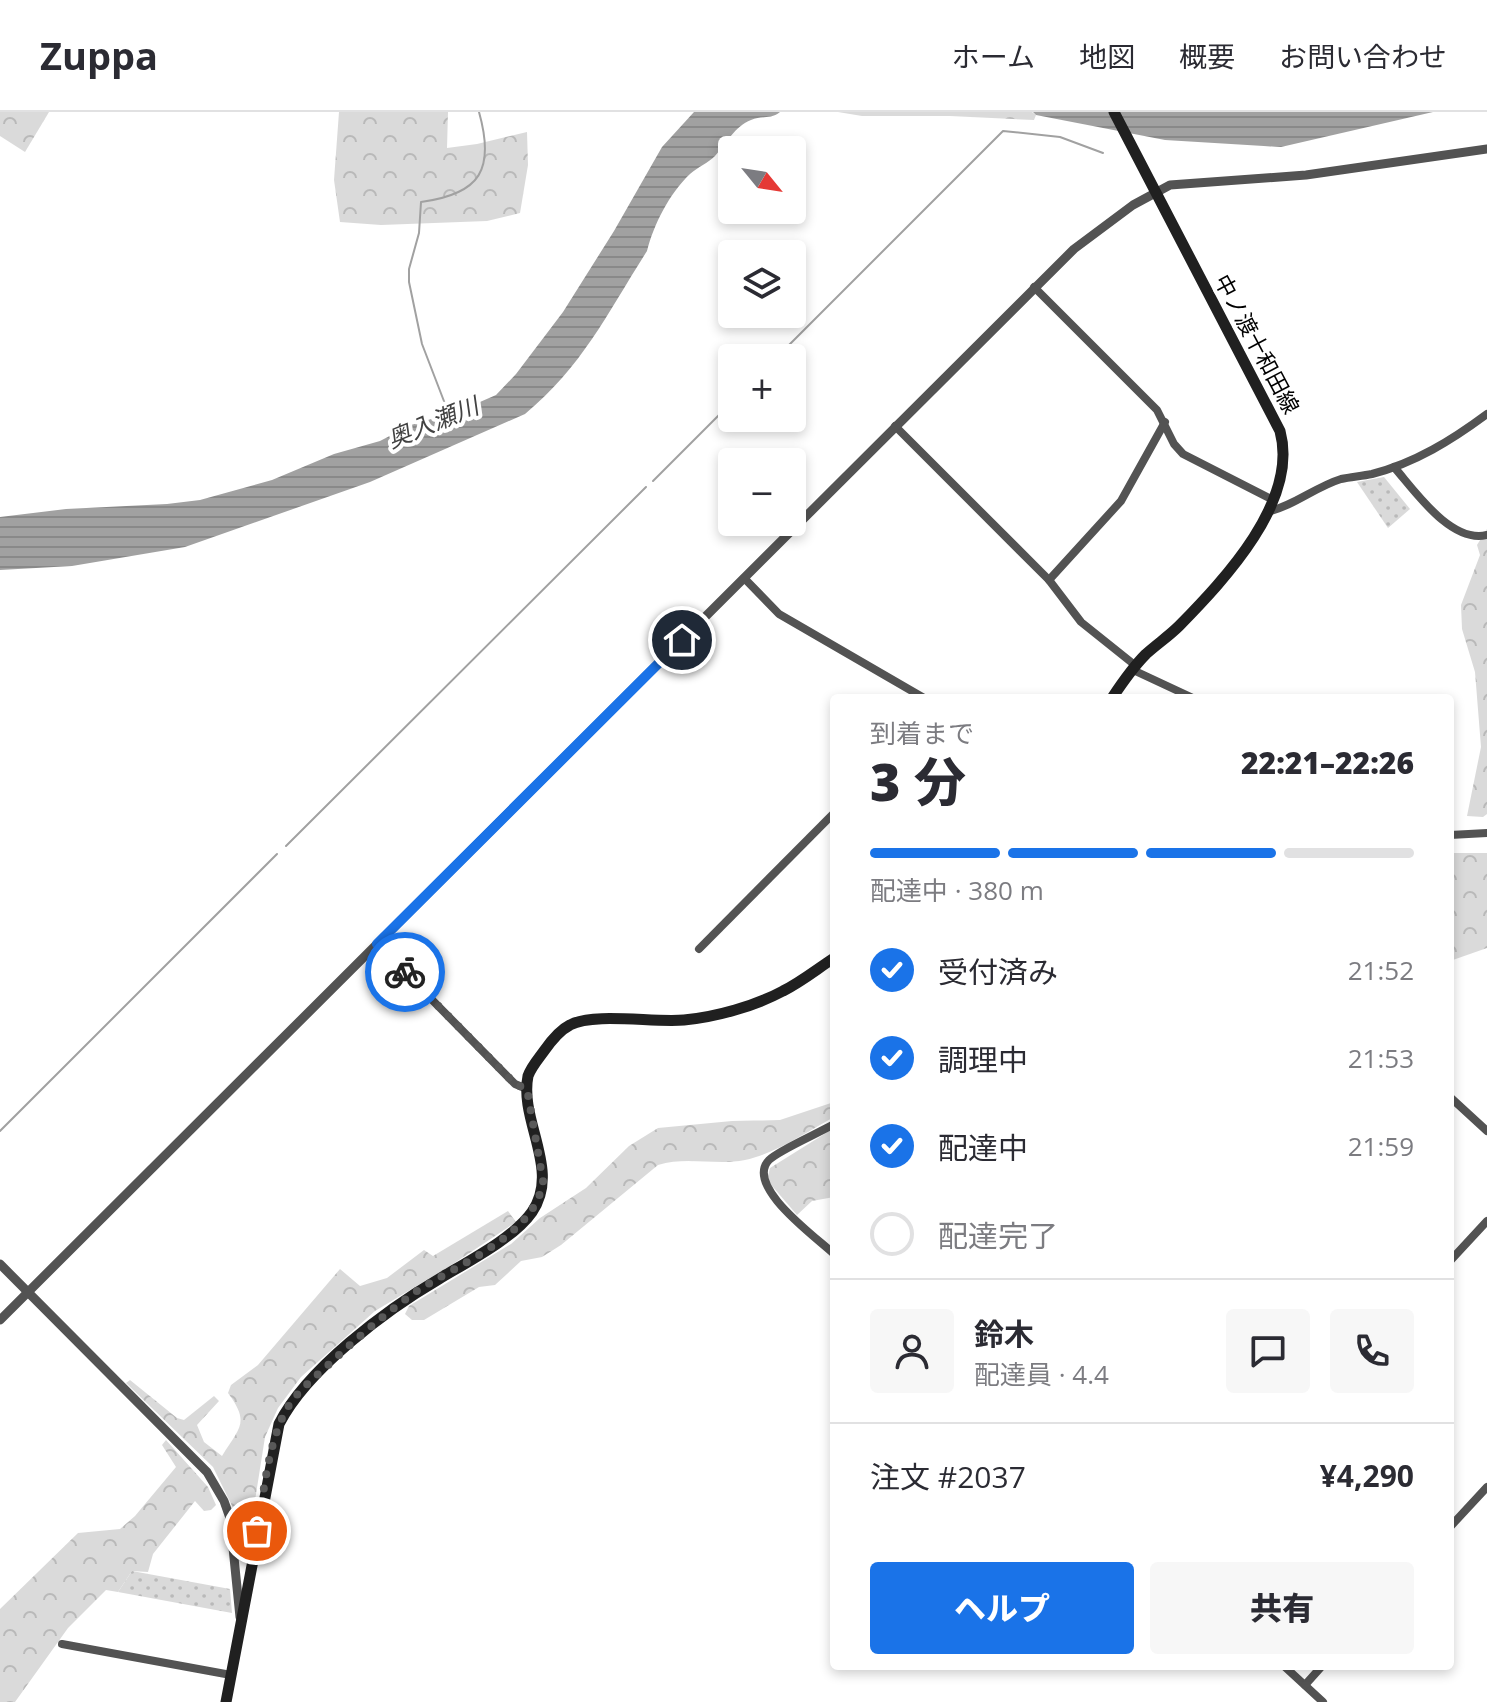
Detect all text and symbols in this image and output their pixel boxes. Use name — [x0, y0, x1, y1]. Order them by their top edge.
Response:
text: Zuppa — [40, 29, 158, 81]
text: ホーム — [952, 37, 1035, 75]
text: 地図 — [1079, 37, 1135, 75]
text: 概要 — [1179, 37, 1235, 75]
text: お問い合わせ — [1279, 37, 1447, 75]
north arrow — [718, 136, 806, 224]
map controls — [718, 136, 806, 536]
button: layers — [718, 240, 806, 328]
street label: 中ノ渡十和田線 — [1208, 268, 1307, 419]
button: + — [718, 344, 806, 432]
water label: 奥入瀬川 — [382, 387, 486, 455]
button: − — [718, 448, 806, 536]
pin — [648, 606, 716, 674]
icon: home — [660, 618, 704, 662]
text: 到着まで — [870, 715, 974, 751]
text: 22:21–22:26 — [1241, 742, 1414, 783]
text: 3 分 — [870, 745, 966, 816]
text: 配達中 · 380 m — [870, 872, 1044, 908]
courier — [365, 932, 445, 1012]
icon: check — [870, 948, 914, 992]
icon: bike — [383, 950, 427, 994]
text: 受付済み — [938, 951, 1058, 992]
text: 21:52 — [1348, 952, 1414, 988]
icon: check — [870, 1036, 914, 1080]
text: 調理中 — [938, 1039, 1028, 1080]
text: 21:53 — [1348, 1040, 1414, 1076]
icon: check — [870, 1124, 914, 1168]
text: 配達中 — [938, 1127, 1028, 1168]
text: 21:59 — [1348, 1128, 1414, 1164]
text: 配達完了 — [938, 1215, 1058, 1256]
button: person — [870, 1309, 954, 1393]
button: chat — [1226, 1309, 1310, 1393]
button: phone — [1330, 1309, 1414, 1393]
text: 鈴木 — [974, 1313, 1034, 1354]
text: 配達員 · 4.4 — [974, 1356, 1109, 1392]
text: ¥4,290 — [1320, 1455, 1414, 1496]
text: 注文 #2037 — [870, 1456, 1026, 1497]
pin — [223, 1497, 291, 1565]
icon: bag — [235, 1509, 279, 1553]
button: ヘルプ — [870, 1562, 1134, 1654]
button: 共有 — [1150, 1562, 1414, 1654]

